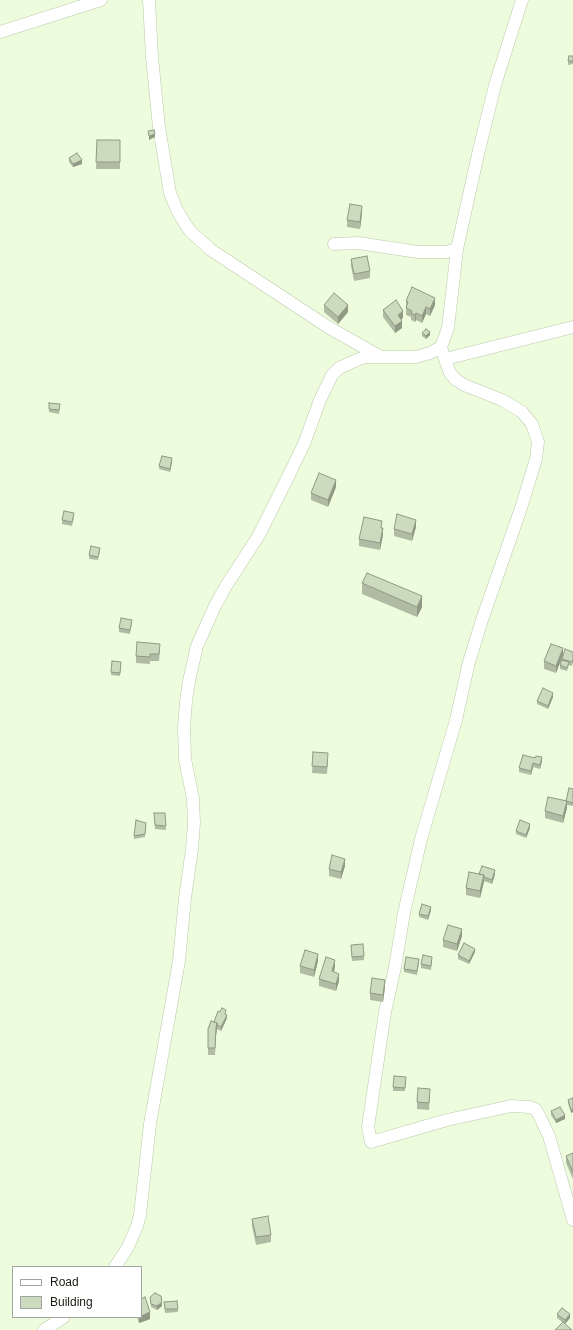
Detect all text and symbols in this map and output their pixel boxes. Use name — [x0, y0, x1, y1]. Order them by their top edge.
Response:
legend — [12, 1266, 142, 1318]
text: Road — [50, 1275, 79, 1289]
text: Building — [50, 1295, 93, 1309]

